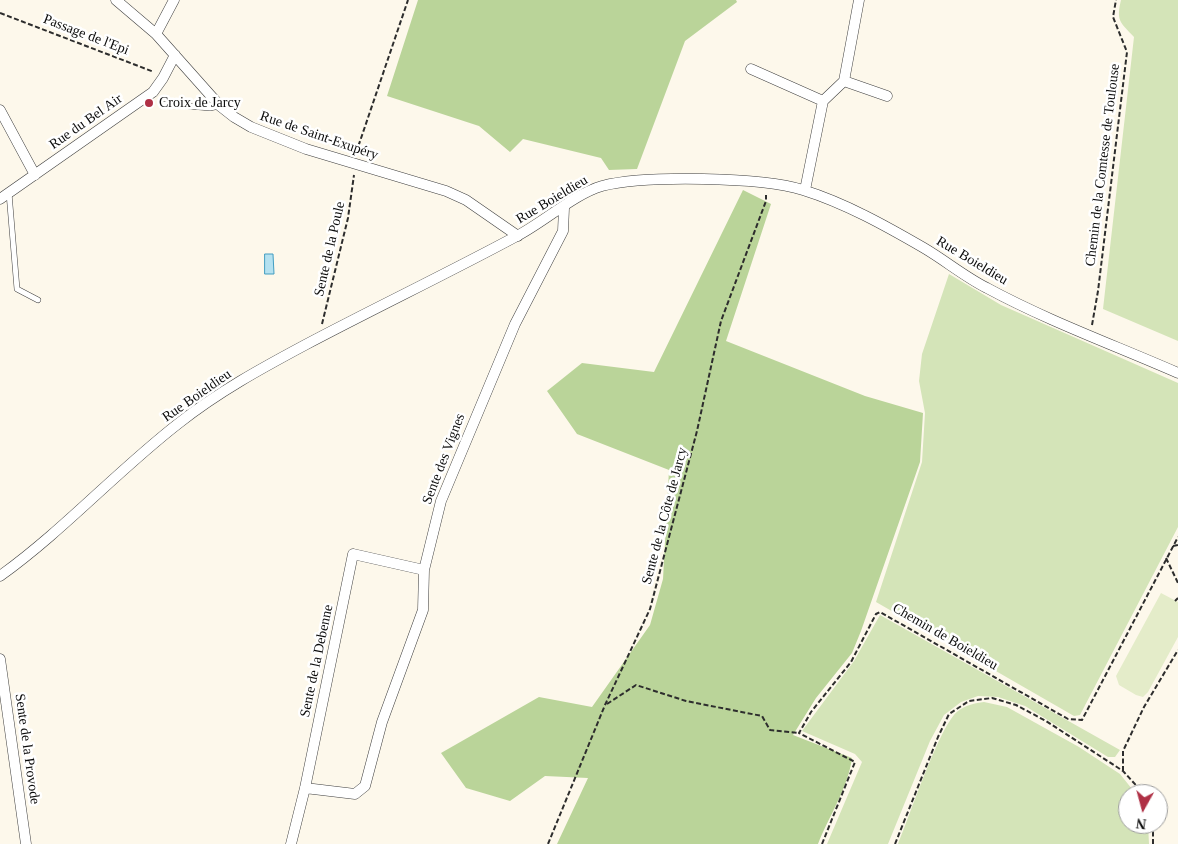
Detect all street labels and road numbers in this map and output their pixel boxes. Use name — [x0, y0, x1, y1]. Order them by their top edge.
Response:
street label: Passage de l'Epi — [41, 11, 131, 59]
street label: Chemin de la Comtesse de Toulouse — [1082, 63, 1124, 267]
street label: Rue du Bel Air — [46, 91, 126, 153]
street label: Rue de Saint-Exupéry — [258, 108, 380, 164]
street label: Rue Boieldieu — [513, 172, 591, 228]
street label: Sente de la Poule — [311, 200, 349, 298]
street label: Rue Boieldieu — [933, 233, 1011, 289]
street label: Rue Boieldieu — [159, 366, 235, 426]
street label: Sente des Vignes — [419, 411, 469, 507]
street label: Sente de la Côte de Jarcy — [639, 446, 691, 586]
street label: Chemin de Boieldieu — [889, 600, 1001, 674]
street label: Sente de la Debenne — [297, 603, 337, 719]
street label: Sente de la Provode — [11, 693, 43, 805]

